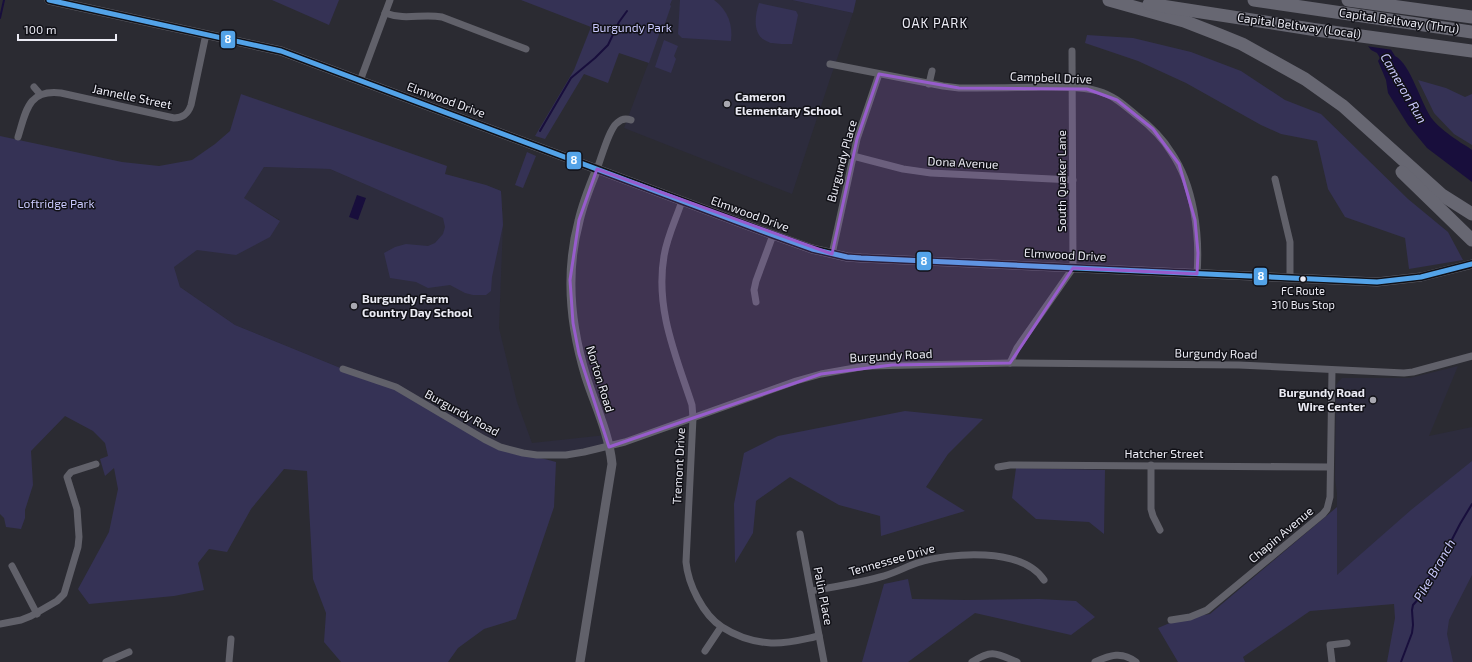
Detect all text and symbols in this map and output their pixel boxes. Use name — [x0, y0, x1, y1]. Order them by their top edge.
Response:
street label: Capital Beltway (Thru) — [1338, 5, 1460, 35]
street label: Capital Beltway (Local) — [1236, 9, 1362, 41]
district label: OAK PARK — [902, 15, 968, 31]
scale bar — [18, 16, 116, 42]
park label: Burgundy Park — [592, 20, 672, 34]
text: 100 m — [24, 22, 56, 36]
line badge: 8 — [220, 30, 236, 49]
text: 8 — [225, 32, 232, 45]
water label: Cameron Run — [1377, 50, 1431, 126]
street label: Campbell Drive — [1010, 69, 1092, 85]
street label: Elmwood Drive — [405, 78, 487, 120]
street label: Jannelle Street — [91, 81, 174, 111]
place label: Cameron Elementary School — [735, 89, 842, 118]
marker: Cameron Elementary School — [722, 99, 732, 109]
street label: Burgundy Place — [823, 118, 859, 203]
street label: South Quaker Lane — [1054, 130, 1069, 232]
line badge: 8 — [566, 151, 582, 170]
text: 8 — [571, 153, 578, 166]
street label: Dona Avenue — [927, 153, 999, 171]
street label: Elmwood Drive — [709, 192, 791, 234]
park label: Loftridge Park — [17, 196, 95, 210]
street label: Elmwood Drive — [1024, 245, 1107, 263]
line badge: 8 — [916, 251, 932, 271]
text: 8 — [921, 254, 928, 267]
line badge: 8 — [1253, 267, 1268, 286]
text: 8 — [1258, 269, 1265, 282]
marker: FC Route 310 Bus Stop — [1298, 274, 1308, 284]
place label: FC Route 310 Bus Stop — [1271, 284, 1335, 311]
place label: Burgundy Farm Country Day School — [362, 291, 472, 320]
marker: Burgundy Farm Country Day School — [349, 301, 359, 311]
street label: Norton Road — [584, 344, 618, 414]
street label: Burgundy Road — [1174, 345, 1258, 361]
street label: Burgundy Road — [849, 346, 933, 364]
place label: Burgundy Road Wire Center — [1279, 385, 1365, 413]
street label: Burgundy Road — [423, 386, 502, 438]
marker: Burgundy Road Wire Center — [1368, 395, 1378, 405]
street label: Tremont Drive — [669, 427, 687, 505]
street label: Hatcher Street — [1124, 446, 1204, 460]
street label: Chapin Avenue — [1245, 503, 1315, 565]
water label: Pike Branch — [1410, 536, 1458, 604]
street label: Tennessee Drive — [847, 540, 936, 578]
street label: Palin Place — [811, 565, 837, 626]

